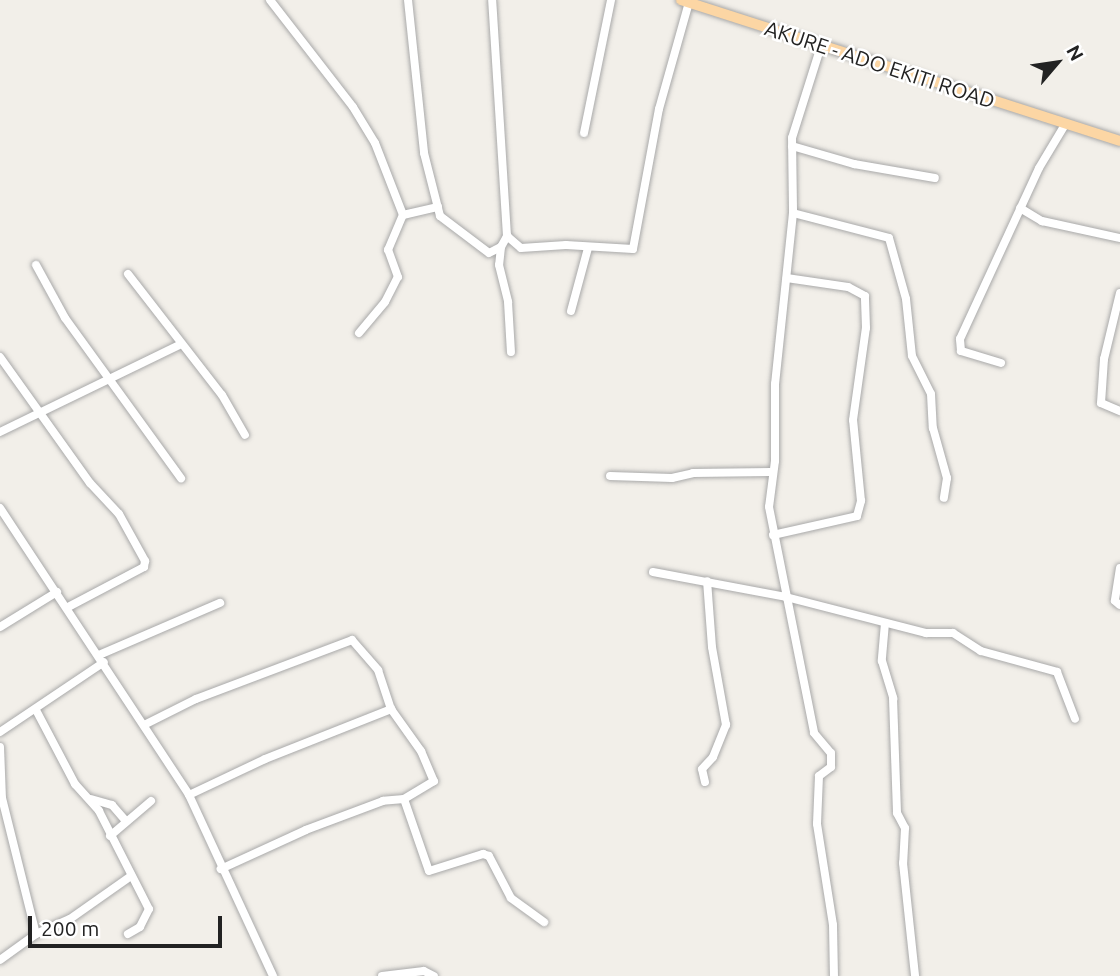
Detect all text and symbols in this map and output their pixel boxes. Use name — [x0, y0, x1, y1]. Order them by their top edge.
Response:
street label: AKURE - ADO EKITI ROAD — [762, 15, 998, 113]
north arrow — [1022, 28, 1092, 98]
text: N — [1062, 41, 1088, 64]
scale bar — [32, 902, 226, 946]
text: 200 m — [41, 916, 99, 940]

